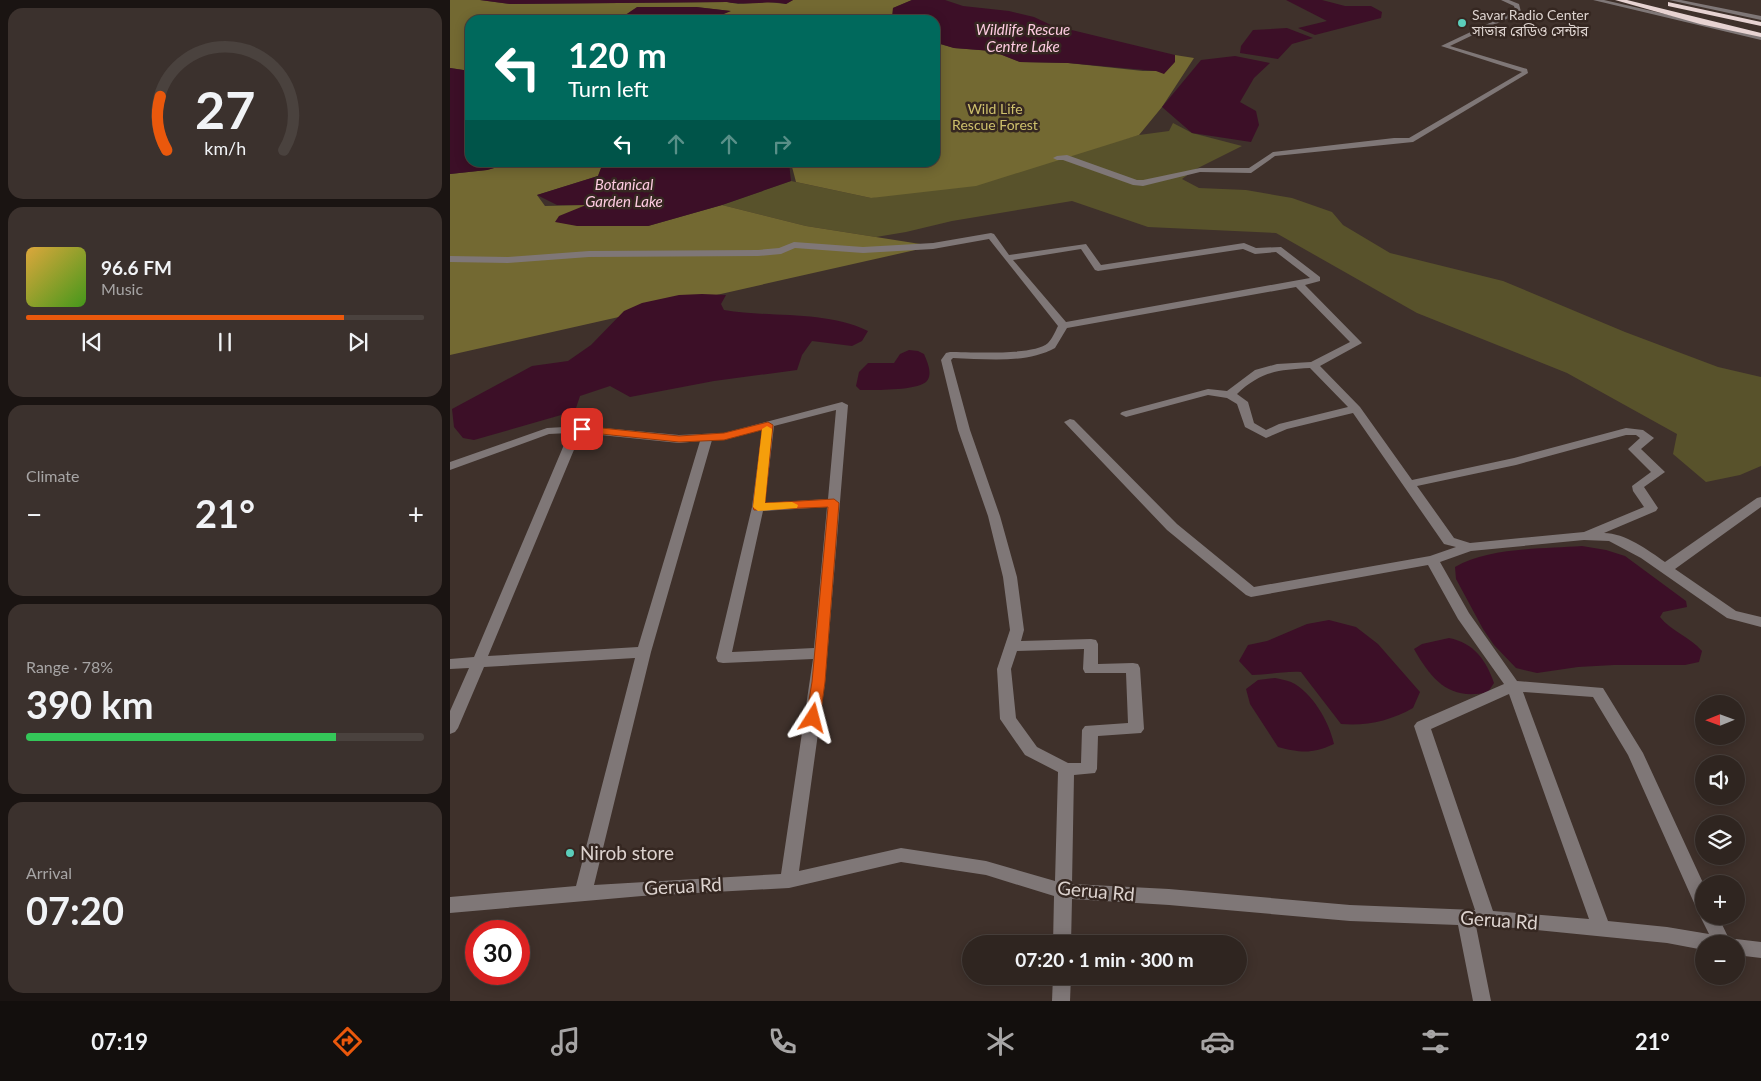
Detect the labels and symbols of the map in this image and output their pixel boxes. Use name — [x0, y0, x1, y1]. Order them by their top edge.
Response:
place label: Savar Radio Center সাভার রেডিও সেন্টার — [1471, 6, 1589, 39]
marker: Savar Radio Center সাভার রেডিও সেন্টার — [1456, 17, 1468, 29]
water label: Wildlife Rescue Centre Lake — [976, 20, 1070, 55]
park label: Wild Life Rescue Forest — [952, 100, 1038, 133]
water label: Botanical Garden Lake — [585, 175, 663, 210]
pin — [561, 408, 603, 450]
position arrow — [786, 691, 838, 743]
north arrow — [1695, 695, 1745, 745]
place label: Nirob store — [580, 841, 674, 864]
marker: Nirob store — [564, 847, 576, 859]
street label: Gerua Rd — [644, 872, 722, 899]
street label: Gerua Rd — [1056, 876, 1136, 905]
street label: Gerua Rd — [1459, 905, 1539, 934]
speed limit sign: 30 — [465, 920, 530, 985]

